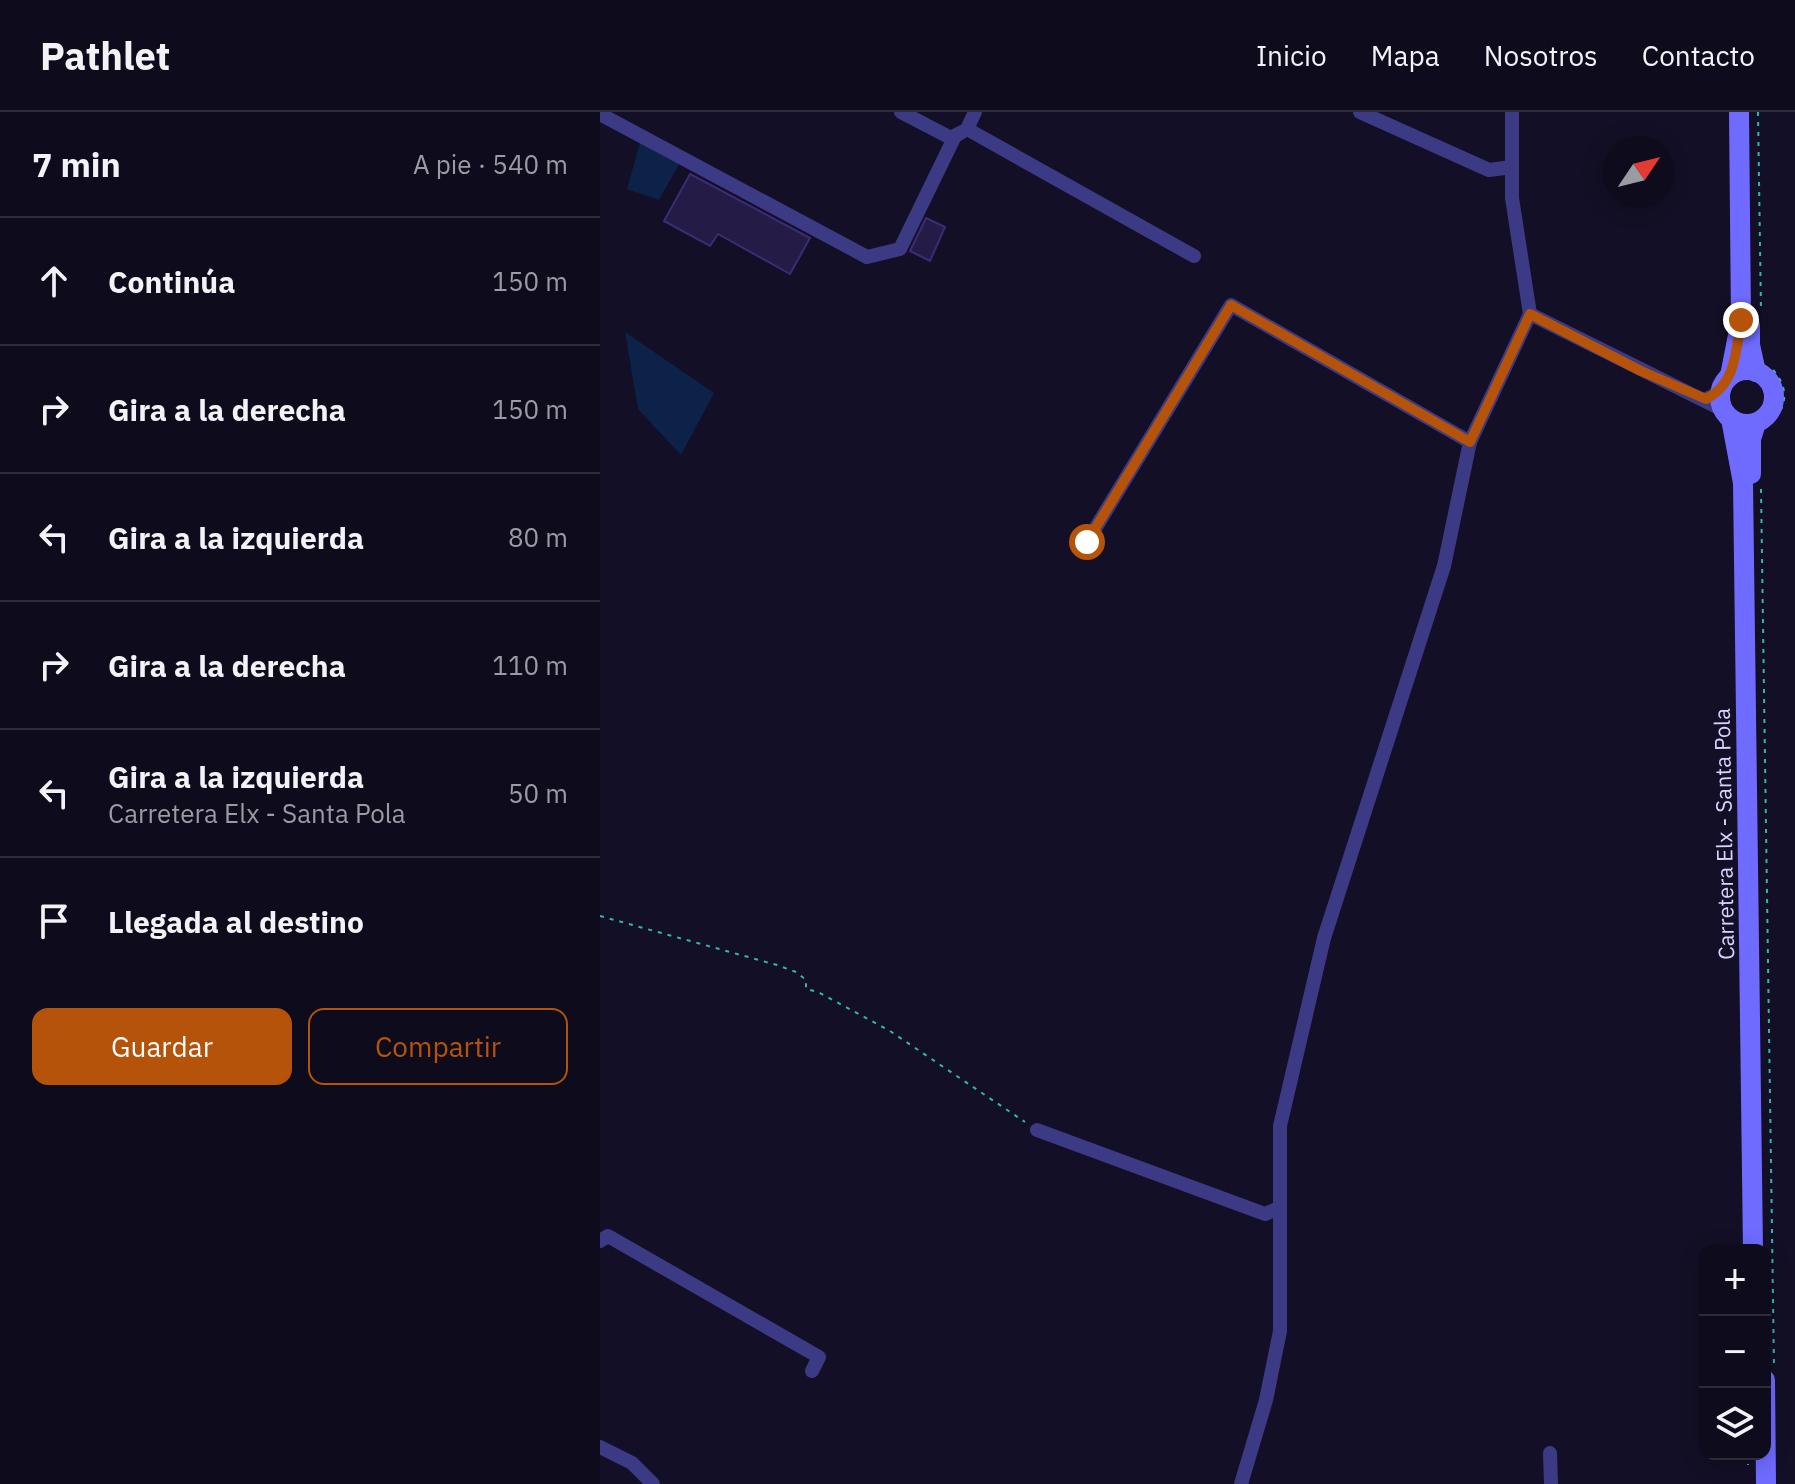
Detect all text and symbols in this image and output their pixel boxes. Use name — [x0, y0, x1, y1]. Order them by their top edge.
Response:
text: Pathlet — [40, 31, 170, 80]
text: Inicio — [1256, 37, 1327, 74]
text: Mapa — [1371, 37, 1440, 74]
text: Nosotros — [1484, 37, 1598, 74]
text: Contacto — [1642, 37, 1755, 74]
north arrow — [1603, 136, 1675, 208]
text: 7 min — [32, 142, 121, 186]
text: A pie · 540 m — [413, 147, 568, 181]
icon: ahead — [32, 259, 76, 303]
text: Continúa — [108, 262, 235, 301]
text: 150 m — [492, 264, 568, 298]
route end — [1723, 302, 1759, 338]
icon: right — [32, 387, 76, 431]
text: Gira a la derecha — [108, 390, 346, 429]
text: 150 m — [492, 392, 568, 426]
icon: left — [32, 515, 76, 559]
text: Gira a la izquierda — [108, 518, 364, 557]
text: 80 m — [508, 520, 568, 554]
route start — [1069, 524, 1105, 560]
icon: right — [32, 643, 76, 687]
text: Gira a la derecha — [108, 646, 346, 685]
text: 110 m — [492, 648, 568, 682]
street label: Carretera Elx - Santa Pola — [1707, 708, 1740, 960]
text: Gira a la izquierda — [108, 757, 364, 796]
icon: left — [32, 771, 76, 815]
text: 50 m — [508, 776, 568, 810]
text: Carretera Elx - Santa Pola — [108, 796, 406, 830]
icon: arrive — [32, 899, 76, 943]
text: Llegada al destino — [108, 902, 364, 941]
button: Guardar — [32, 1008, 292, 1085]
button: Compartir — [308, 1008, 568, 1085]
map controls — [1699, 1244, 1771, 1460]
button: + — [1699, 1244, 1771, 1316]
button: − — [1699, 1316, 1771, 1388]
button: layers — [1699, 1388, 1771, 1460]

